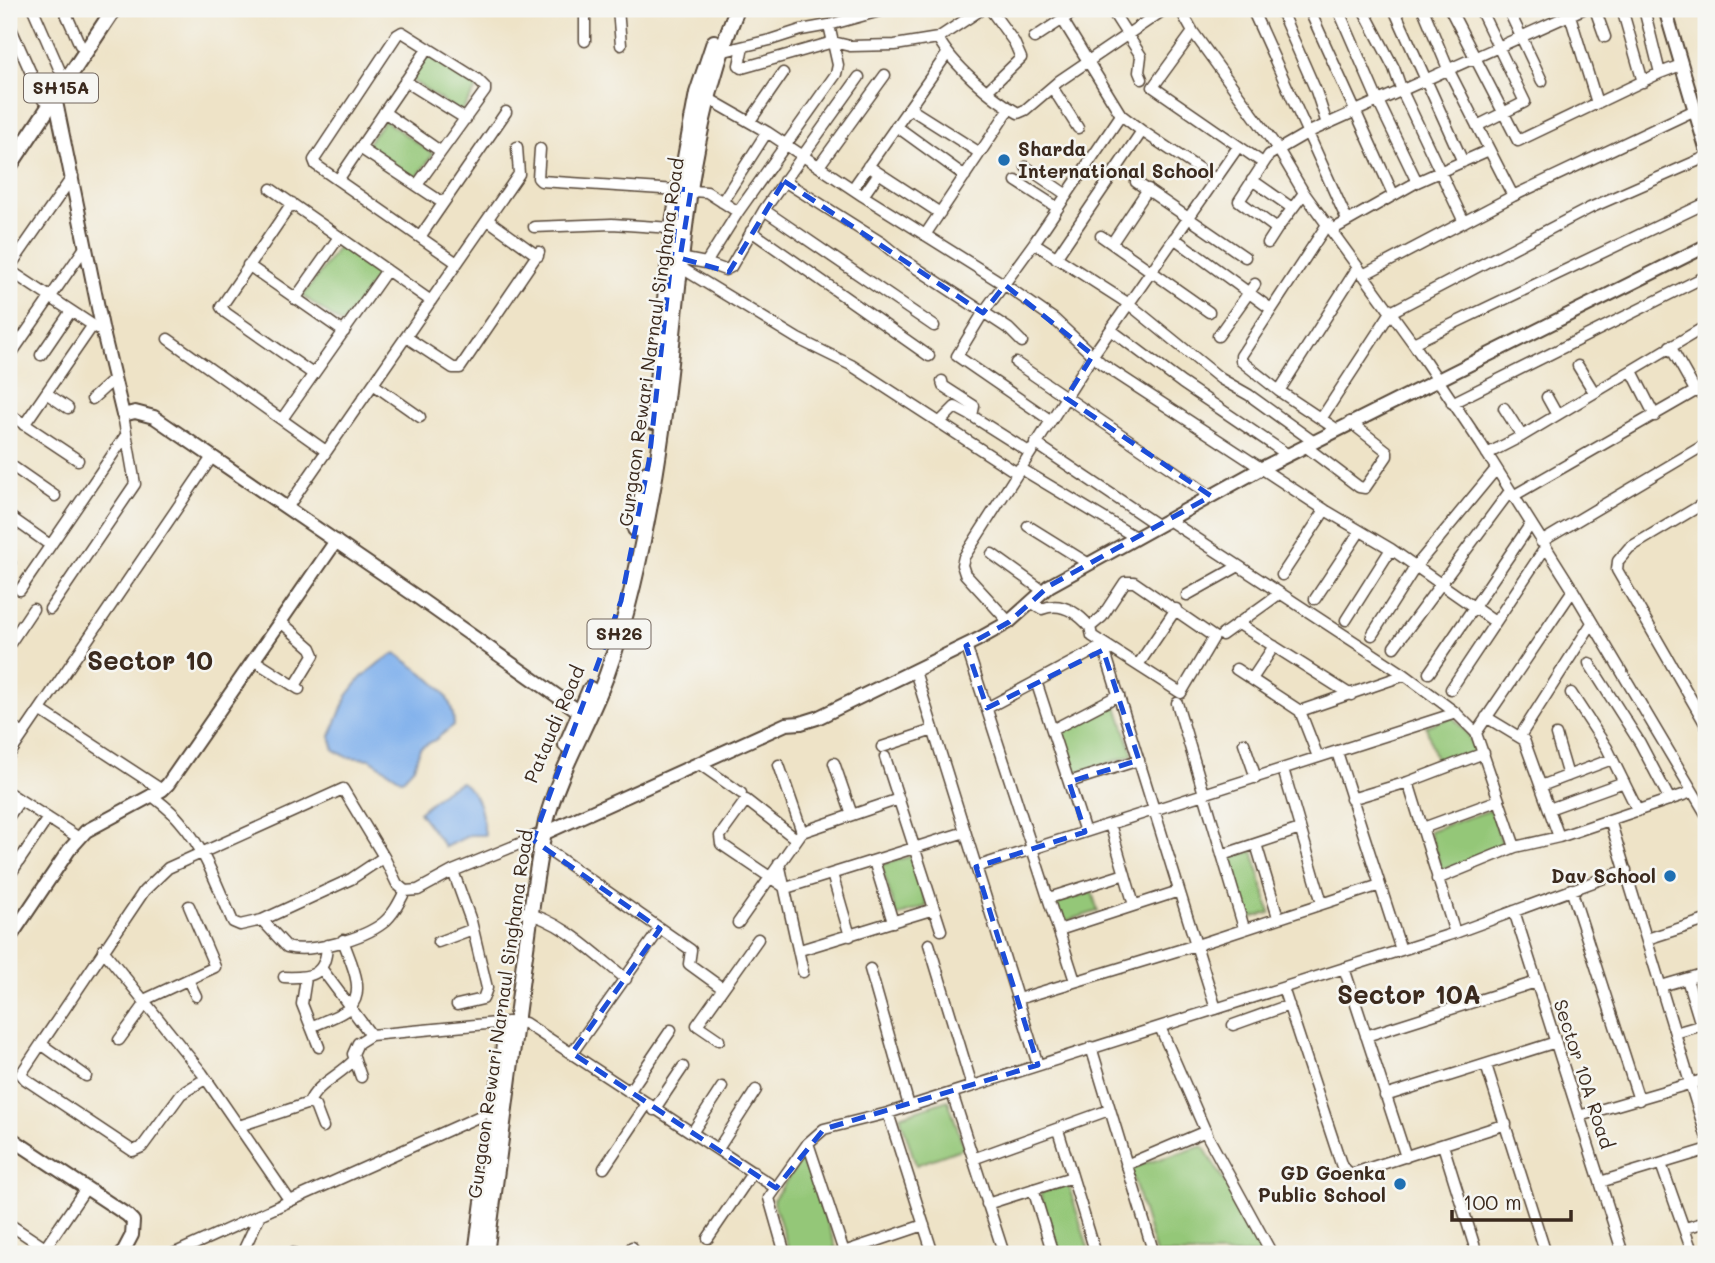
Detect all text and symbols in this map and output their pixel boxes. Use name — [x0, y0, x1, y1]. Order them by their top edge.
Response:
road number: SH15A — [24, 74, 98, 102]
place label: Sharda International School — [1018, 136, 1214, 183]
marker: Sharda International School — [996, 152, 1012, 168]
street label: Gurgaon Rewari Narnaul Singhana Road — [612, 156, 689, 528]
road number: SH26 — [588, 620, 650, 648]
district label: Sector 10 — [87, 643, 213, 677]
street label: Pataudi Road — [518, 661, 590, 786]
street label: Gurgaon Rewari Narnaul Singhana Road — [461, 828, 538, 1200]
place label: Dav School — [1551, 863, 1656, 888]
marker: Dav School — [1662, 868, 1678, 884]
district label: Sector 10A — [1337, 977, 1481, 1011]
street label: Sector 10A Road — [1549, 996, 1620, 1152]
place label: GD Goenka Public School — [1258, 1160, 1386, 1207]
marker: GD Goenka Public School — [1392, 1176, 1408, 1192]
scale bar — [1452, 1179, 1572, 1223]
text: 100 m — [1463, 1188, 1522, 1215]

